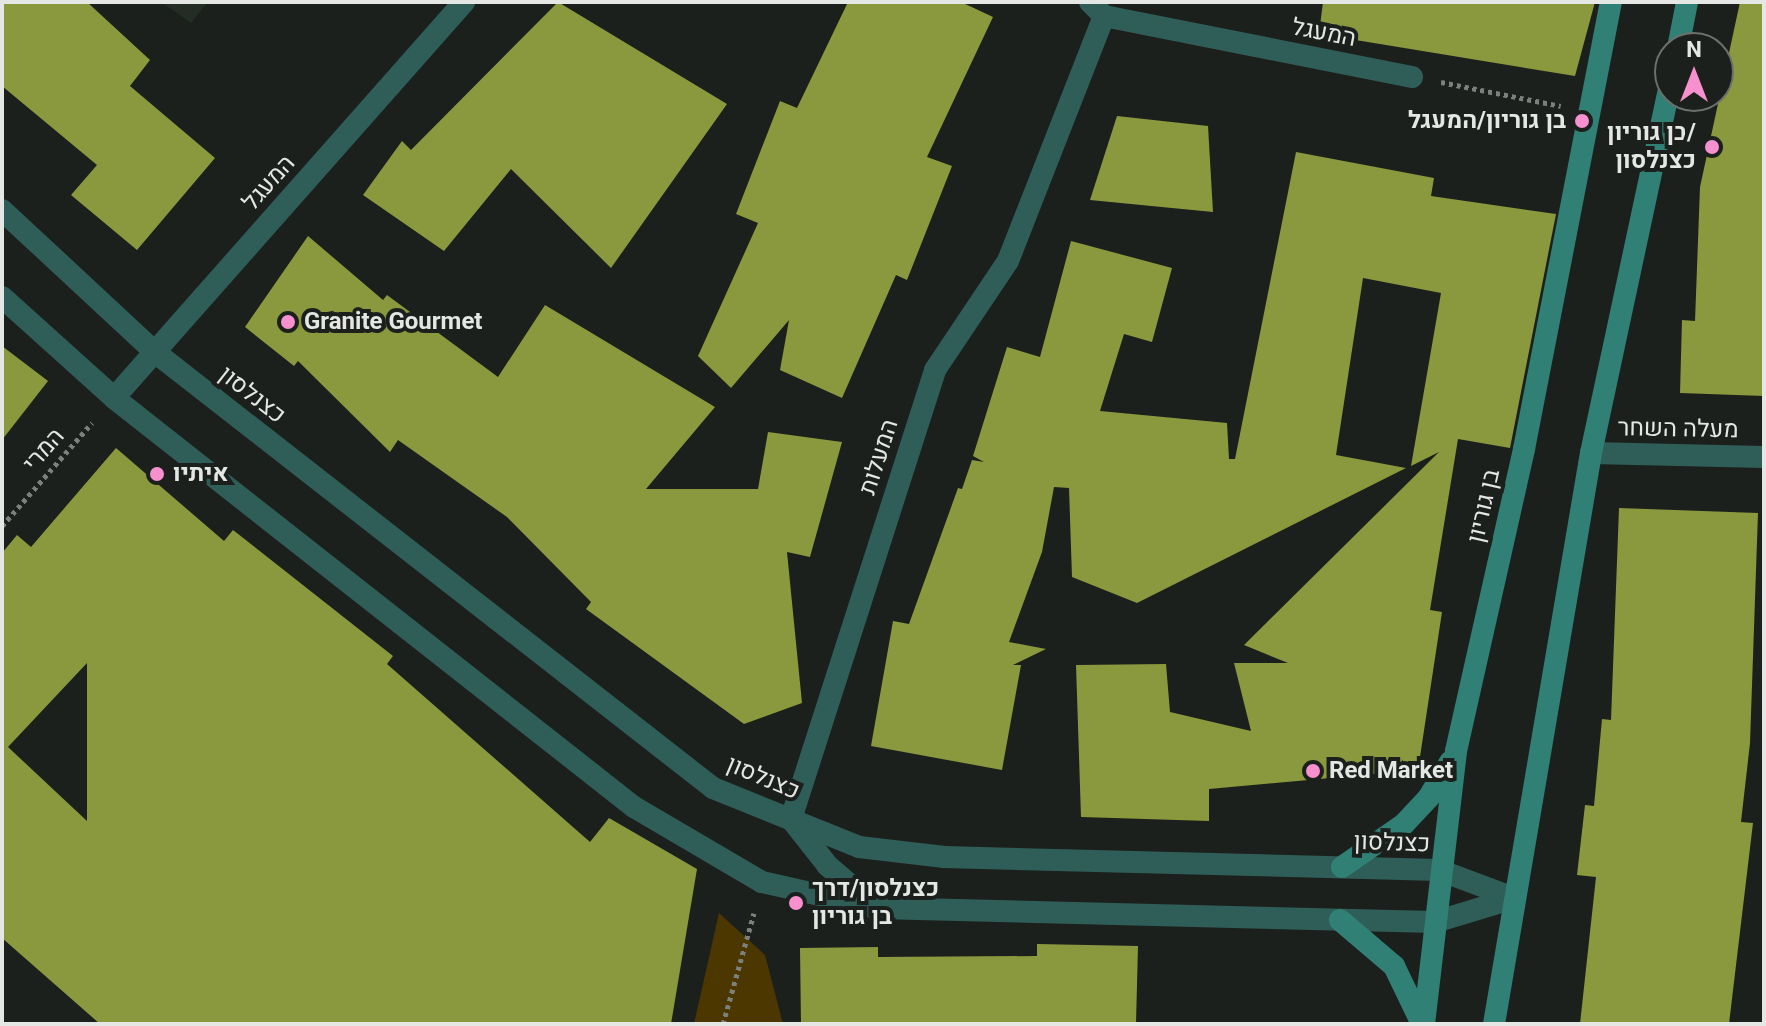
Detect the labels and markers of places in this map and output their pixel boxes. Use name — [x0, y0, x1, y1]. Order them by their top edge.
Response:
place label: בן גוריון/המעגל — [1408, 107, 1566, 135]
marker: בן גוריון/המעגל — [1573, 112, 1591, 130]
place label: בן גוריון/ כצנלסון — [1607, 119, 1696, 175]
marker: בן גוריון/ כצנלסון — [1703, 138, 1721, 156]
place label: Granite Gourmet — [304, 308, 482, 336]
marker: Granite Gourmet — [279, 313, 297, 331]
place label: איתיו — [173, 460, 228, 488]
marker: איתיו — [148, 465, 166, 483]
place label: Red Market — [1329, 757, 1453, 785]
marker: Red Market — [1304, 762, 1322, 780]
place label: כצנלסון/דרך בן גוריון — [812, 875, 939, 931]
marker: כצנלסון/דרך בן גוריון — [787, 894, 805, 912]

